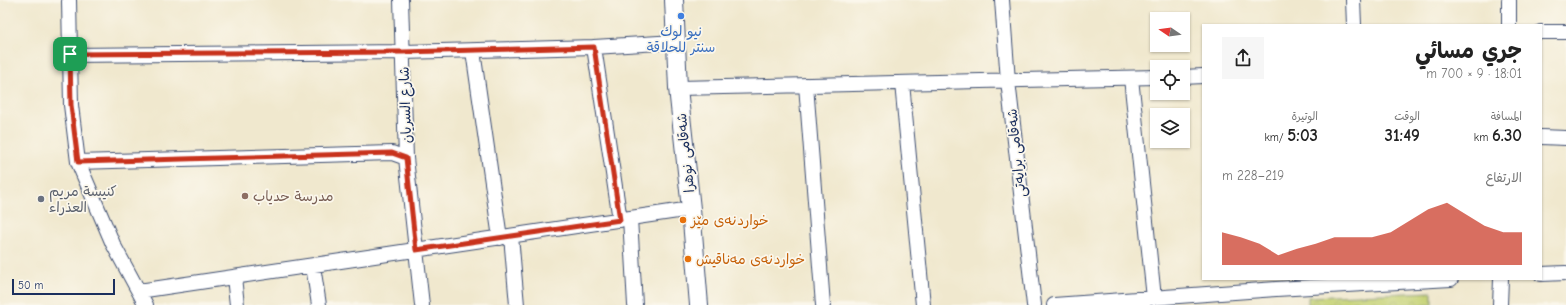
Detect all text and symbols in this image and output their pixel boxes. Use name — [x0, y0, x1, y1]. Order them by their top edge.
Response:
marker: نيو لوك سنتر للحلاقة — [676, 11, 686, 21]
north arrow — [1150, 12, 1190, 52]
map controls — [1150, 12, 1190, 148]
place label: نيو لوك سنتر للحلاقة — [647, 23, 715, 56]
pin — [53, 37, 87, 71]
button: share — [1222, 37, 1264, 79]
text: جري مسائي — [1415, 38, 1522, 64]
icon: arrive — [59, 43, 81, 65]
button: locate — [1150, 60, 1190, 100]
street label: شارع السريان — [396, 66, 416, 144]
text: 18:01 · 9 × 700 m — [1426, 66, 1522, 81]
street label: شەقامی برایەتی — [1003, 108, 1030, 198]
button: layers — [1150, 108, 1190, 148]
text: الوتيرة — [1291, 110, 1318, 123]
text: الوقت — [1394, 110, 1420, 123]
text: المسافة — [1491, 110, 1522, 123]
street label: شەقامی نوهرا — [673, 112, 699, 194]
text: 5:03 — [1287, 126, 1318, 145]
text: 31:49 — [1385, 126, 1420, 145]
text: 6.30 — [1492, 126, 1522, 145]
text: /km — [1264, 131, 1287, 144]
text: km — [1474, 131, 1492, 144]
text: 219–228 m — [1222, 168, 1284, 183]
text: الارتفاع — [1486, 170, 1522, 185]
place label: كنيسة مريم العذراء — [49, 183, 117, 216]
place label: مدرسة حدياب — [253, 188, 334, 205]
marker: مدرسة حدياب — [240, 191, 250, 201]
marker: كنيسة مريم العذراء — [36, 194, 46, 204]
place label: خواردنەی مێز — [690, 212, 769, 230]
marker: خواردنەی مێز — [678, 215, 688, 225]
place label: خواردنەی مەناقیش — [696, 251, 805, 269]
marker: خواردنەی مەناقیش — [683, 254, 693, 264]
scale bar — [12, 277, 115, 296]
text: 50 m — [18, 279, 43, 292]

